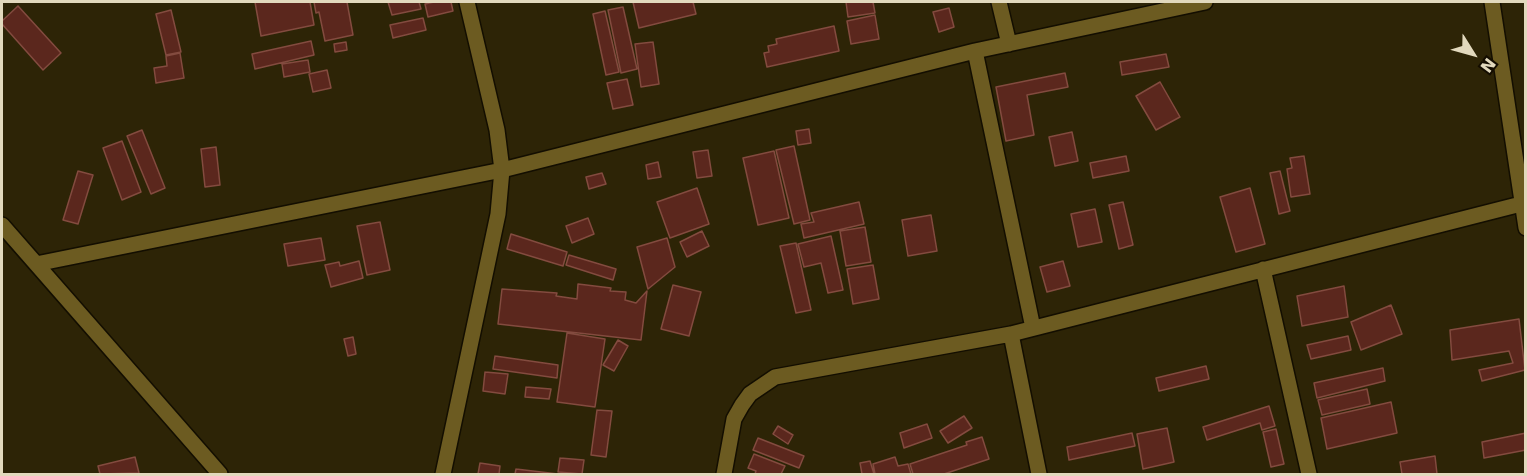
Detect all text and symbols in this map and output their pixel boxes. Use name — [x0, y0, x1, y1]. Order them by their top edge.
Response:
north arrow — [1443, 24, 1503, 84]
text: N — [1476, 54, 1499, 76]

